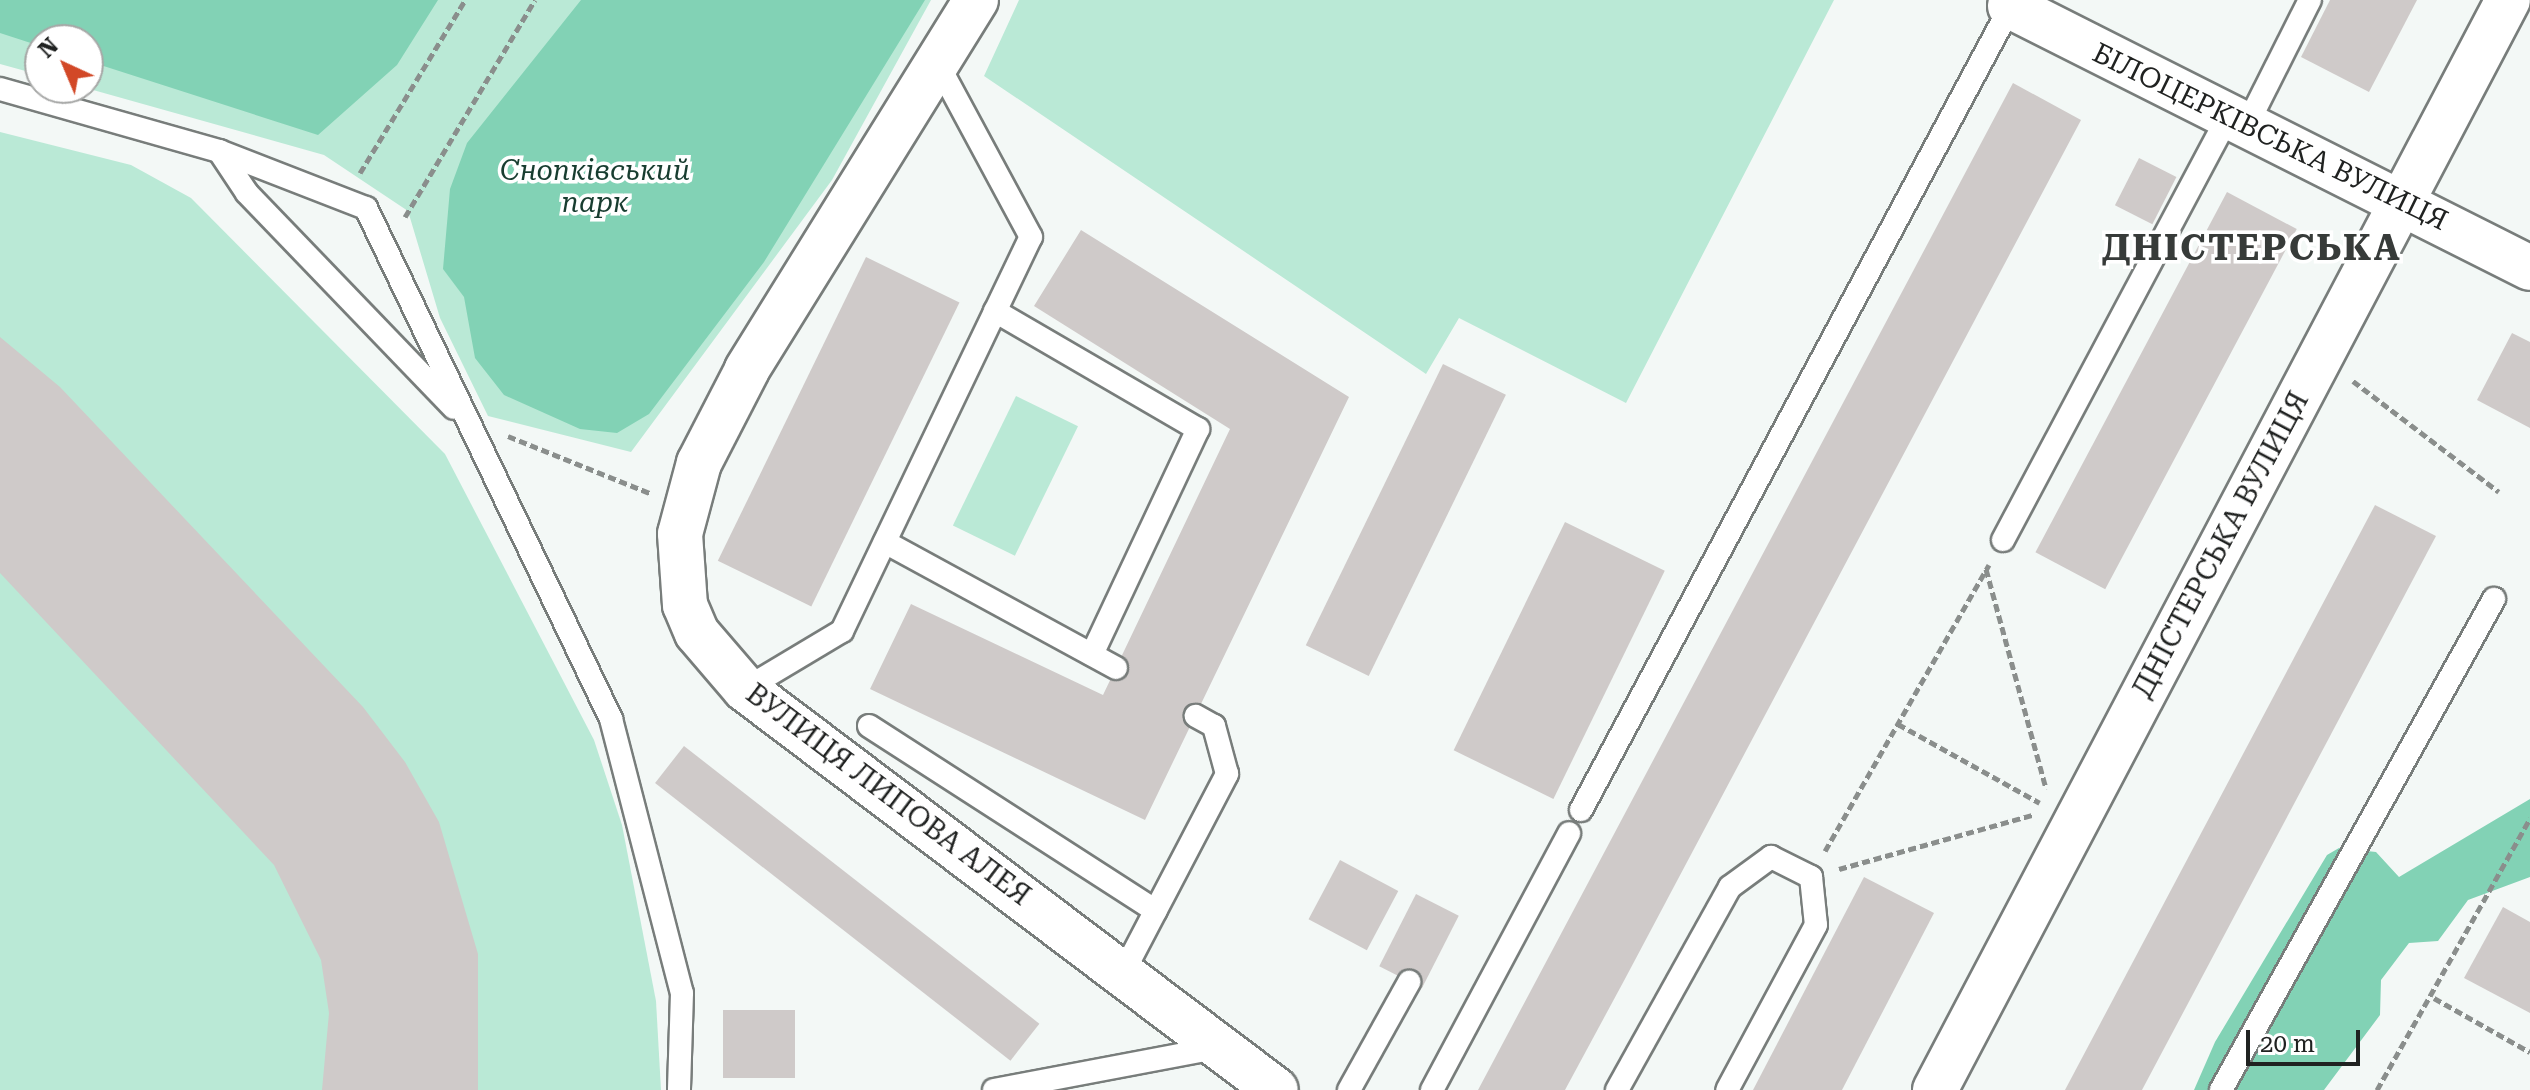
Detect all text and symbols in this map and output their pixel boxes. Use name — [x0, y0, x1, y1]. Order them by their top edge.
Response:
north arrow — [24, 24, 104, 104]
text: N — [34, 33, 63, 63]
street label: БІЛОЦЕРКІВСЬКА ВУЛИЦЯ — [2087, 36, 2453, 238]
park label: Снопківський парк — [500, 154, 690, 220]
district label: ДНІСТЕРСЬКА — [2102, 227, 2402, 271]
street label: ДНІСТЕРСЬКА ВУЛИЦЯ — [2126, 386, 2316, 704]
street label: ВУЛИЦЯ ЛИПОВА АЛЕЯ — [739, 677, 1037, 913]
scale bar — [2250, 1014, 2364, 1064]
text: 20 m — [2260, 1030, 2315, 1058]

